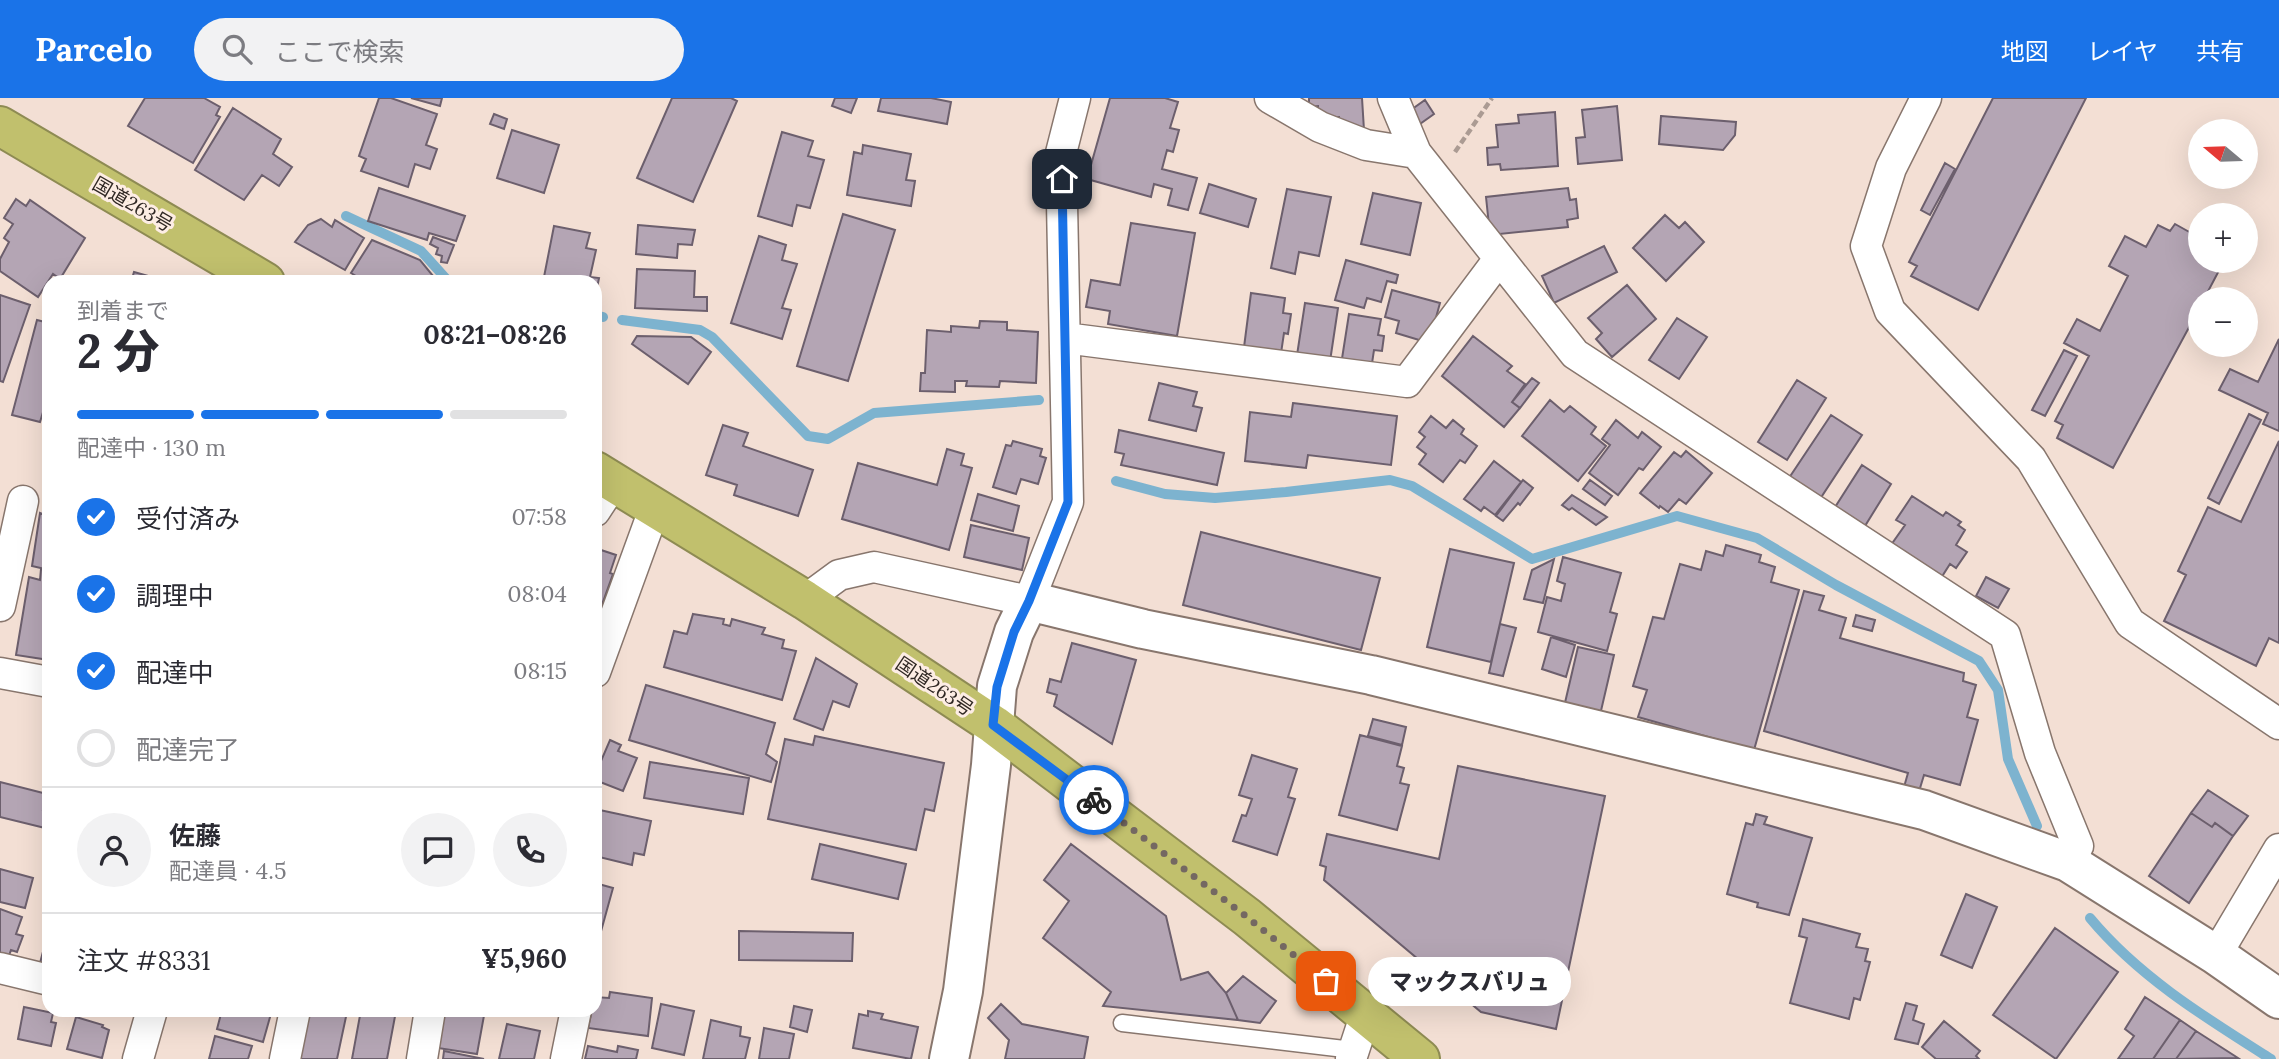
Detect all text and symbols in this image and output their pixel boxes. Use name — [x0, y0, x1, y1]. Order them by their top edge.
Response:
search box — [194, 18, 684, 81]
text: Parcelo — [35, 28, 152, 70]
icon: search — [218, 30, 256, 68]
text: ここで検索 — [274, 35, 404, 68]
text: 地図 — [2001, 36, 2049, 67]
text: レイヤ — [2087, 36, 2158, 67]
text: 共有 — [2196, 36, 2244, 67]
north arrow — [2188, 119, 2258, 189]
map controls — [2188, 119, 2258, 357]
pin — [1032, 149, 1092, 209]
icon: home — [1043, 160, 1081, 198]
street label: 国道263号 — [89, 171, 177, 237]
button: + — [2188, 203, 2258, 273]
button: − — [2188, 287, 2258, 357]
text: 到着まで — [77, 296, 169, 325]
text: 08:21–08:26 — [423, 318, 567, 351]
text: 2 分 — [77, 322, 160, 381]
text: 配達中 · 130 m — [77, 433, 226, 462]
icon: check — [77, 498, 115, 536]
text: 受付済み — [136, 502, 240, 535]
text: 07:58 — [511, 502, 567, 531]
icon: check — [77, 575, 115, 613]
text: 調理中 — [136, 579, 214, 612]
text: 08:04 — [507, 579, 567, 608]
street label: 国道263号 — [891, 651, 979, 721]
icon: check — [77, 652, 115, 690]
text: 配達中 — [136, 656, 214, 689]
text: 08:15 — [513, 656, 567, 685]
text: 配達完了 — [136, 733, 240, 766]
courier — [1059, 765, 1129, 835]
icon: bike — [1075, 781, 1113, 819]
button: person — [77, 813, 151, 887]
button: chat — [401, 813, 475, 887]
button: phone — [493, 813, 567, 887]
text: 佐藤 — [169, 819, 221, 852]
text: 配達員 · 4.5 — [169, 856, 287, 885]
text: ¥5,960 — [481, 942, 567, 975]
text: 注文 #8331 — [77, 944, 210, 977]
pin — [1296, 951, 1356, 1011]
callout: マックスバリュ — [1368, 956, 1571, 1006]
icon: bag — [1307, 962, 1345, 1000]
text: マックスバリュ — [1389, 967, 1550, 996]

